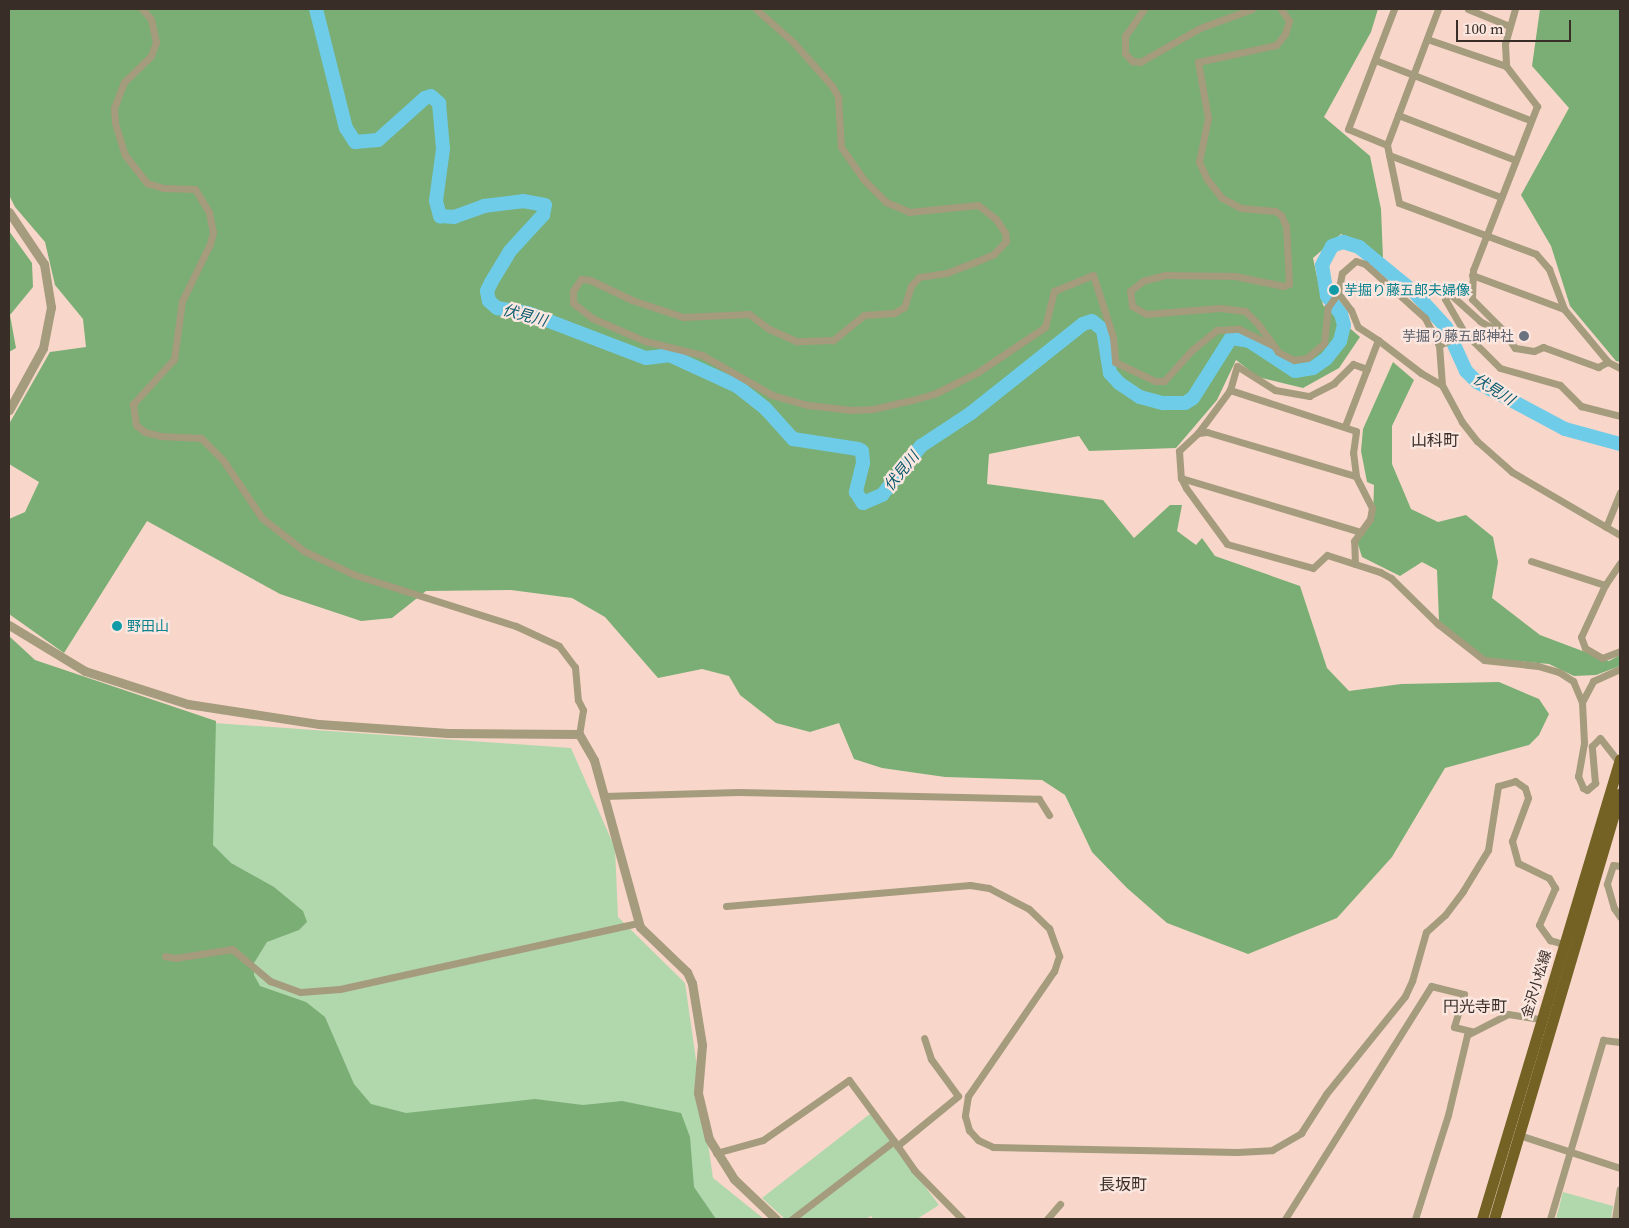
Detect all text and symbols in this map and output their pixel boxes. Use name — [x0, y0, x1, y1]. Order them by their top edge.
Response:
scale bar — [1459, 10, 1574, 42]
text: 100 m — [1464, 18, 1504, 39]
place label: 芋掘り藤五郎夫婦像 — [1344, 282, 1470, 298]
marker: 芋掘り藤五郎夫婦像 — [1328, 284, 1340, 296]
water label: 伏見川 — [501, 300, 549, 330]
place label: 芋掘り藤五郎神社 — [1402, 328, 1514, 344]
marker: 芋掘り藤五郎神社 — [1518, 330, 1530, 342]
water label: 伏見川 — [1470, 369, 1518, 409]
district label: 山科町 — [1411, 430, 1459, 450]
water label: 伏見川 — [880, 448, 922, 494]
place label: 野田山 — [127, 618, 169, 634]
marker: 野田山 — [111, 620, 123, 632]
street label: 金沢小松線 — [1518, 948, 1554, 1020]
district label: 円光寺町 — [1443, 996, 1507, 1016]
district label: 長坂町 — [1099, 1174, 1147, 1194]

